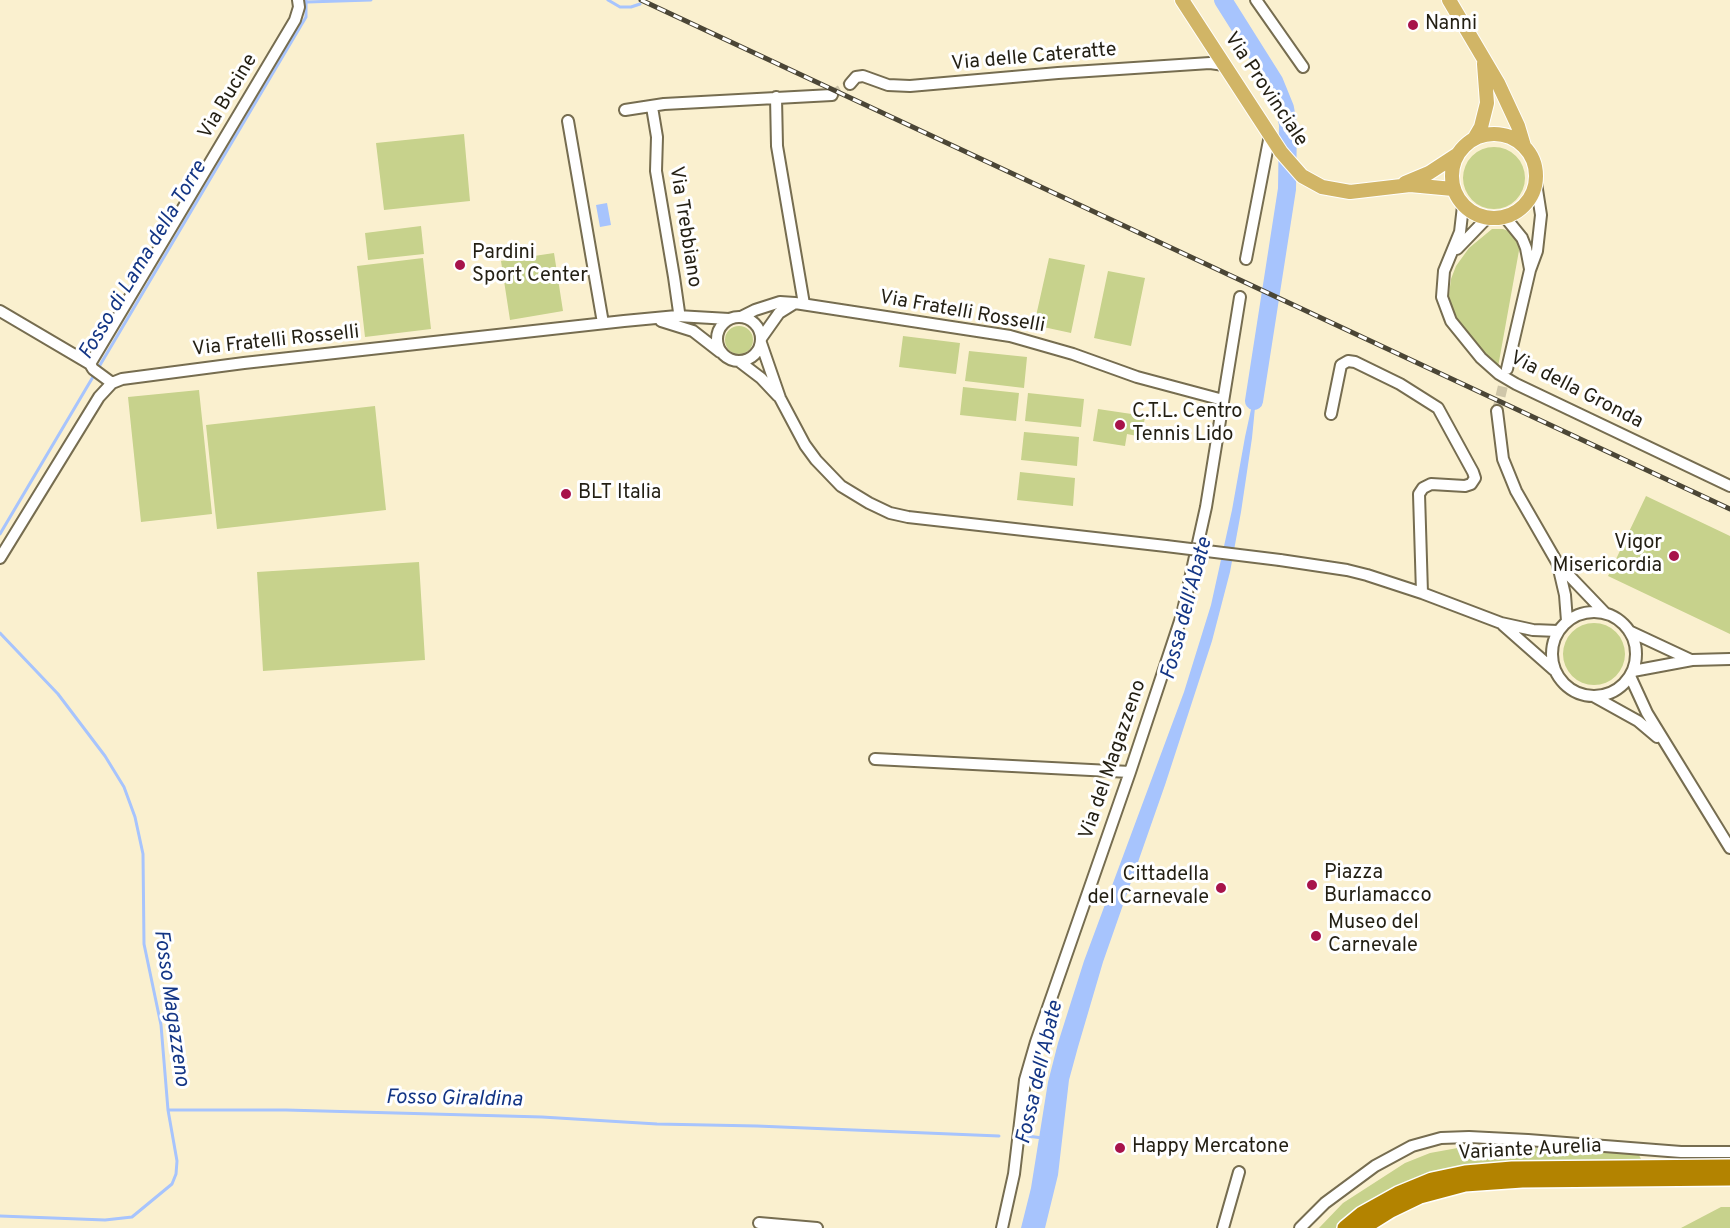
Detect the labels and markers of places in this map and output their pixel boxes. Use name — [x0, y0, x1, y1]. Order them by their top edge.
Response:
place label: Nanni — [1425, 13, 1477, 37]
marker: Nanni — [1406, 18, 1420, 32]
place label: Pardini Sport Center — [472, 242, 588, 289]
marker: Pardini Sport Center — [453, 258, 467, 272]
place label: C.T.L. Centro Tennis Lido — [1132, 401, 1242, 448]
marker: C.T.L. Centro Tennis Lido — [1113, 418, 1127, 432]
place label: BLT Italia — [578, 482, 661, 506]
marker: BLT Italia — [559, 487, 573, 501]
place label: Vigor Misericordia — [1553, 532, 1662, 579]
marker: Vigor Misericordia — [1667, 549, 1681, 563]
place label: Piazza Burlamacco — [1324, 862, 1432, 909]
place label: Cittadella del Carnevale — [1087, 864, 1209, 911]
marker: Piazza Burlamacco — [1305, 878, 1319, 892]
marker: Cittadella del Carnevale — [1214, 881, 1228, 895]
place label: Museo del Carnevale — [1328, 912, 1419, 959]
marker: Museo del Carnevale — [1309, 929, 1323, 943]
place label: Happy Mercatone — [1132, 1136, 1289, 1160]
marker: Happy Mercatone — [1113, 1141, 1127, 1155]

